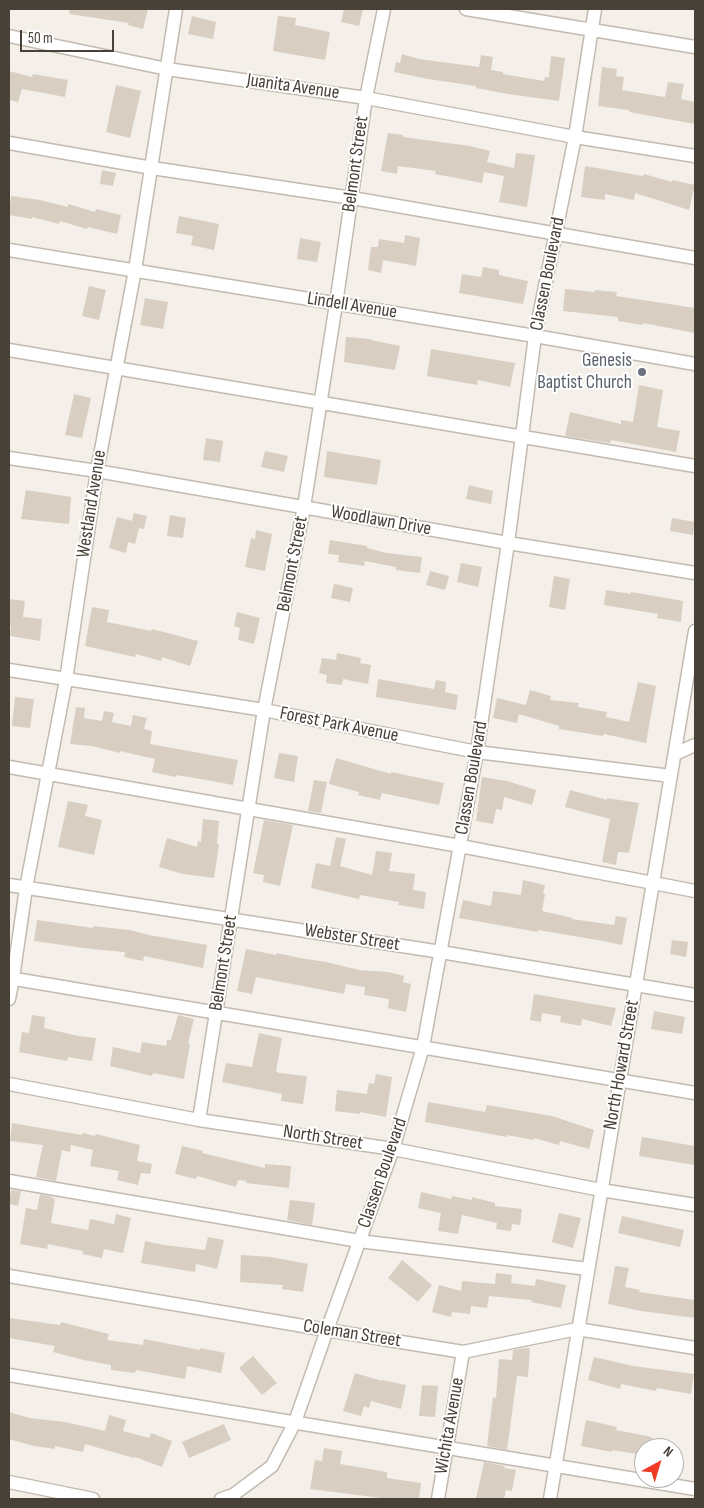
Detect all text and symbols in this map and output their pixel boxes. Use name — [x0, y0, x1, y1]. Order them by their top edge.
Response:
scale bar — [22, 20, 116, 52]
text: 50 m — [28, 29, 53, 48]
street label: Juanita Avenue — [245, 69, 341, 105]
street label: Belmont Street — [338, 114, 374, 214]
street label: Classen Boulevard — [526, 215, 570, 333]
street label: Lindell Avenue — [305, 288, 399, 324]
place label: Genesis Baptist Church — [537, 350, 632, 394]
marker: Genesis Baptist Church — [636, 366, 648, 378]
street label: Westland Avenue — [72, 449, 112, 559]
street label: Woodlawn Drive — [329, 501, 433, 541]
street label: Belmont Street — [273, 514, 313, 614]
street label: Forest Park Avenue — [278, 702, 400, 748]
street label: Classen Boulevard — [451, 719, 493, 837]
street label: Belmont Street — [205, 913, 243, 1013]
street label: Webster Street — [303, 919, 401, 957]
street label: North Howard Street — [599, 998, 645, 1132]
street label: Classen Boulevard — [353, 1115, 413, 1231]
street label: North Street — [282, 1120, 364, 1156]
street label: Coleman Street — [301, 1315, 403, 1353]
street label: Wichita Avenue — [430, 1376, 470, 1476]
north arrow — [634, 1438, 684, 1488]
text: N — [660, 1443, 676, 1461]

